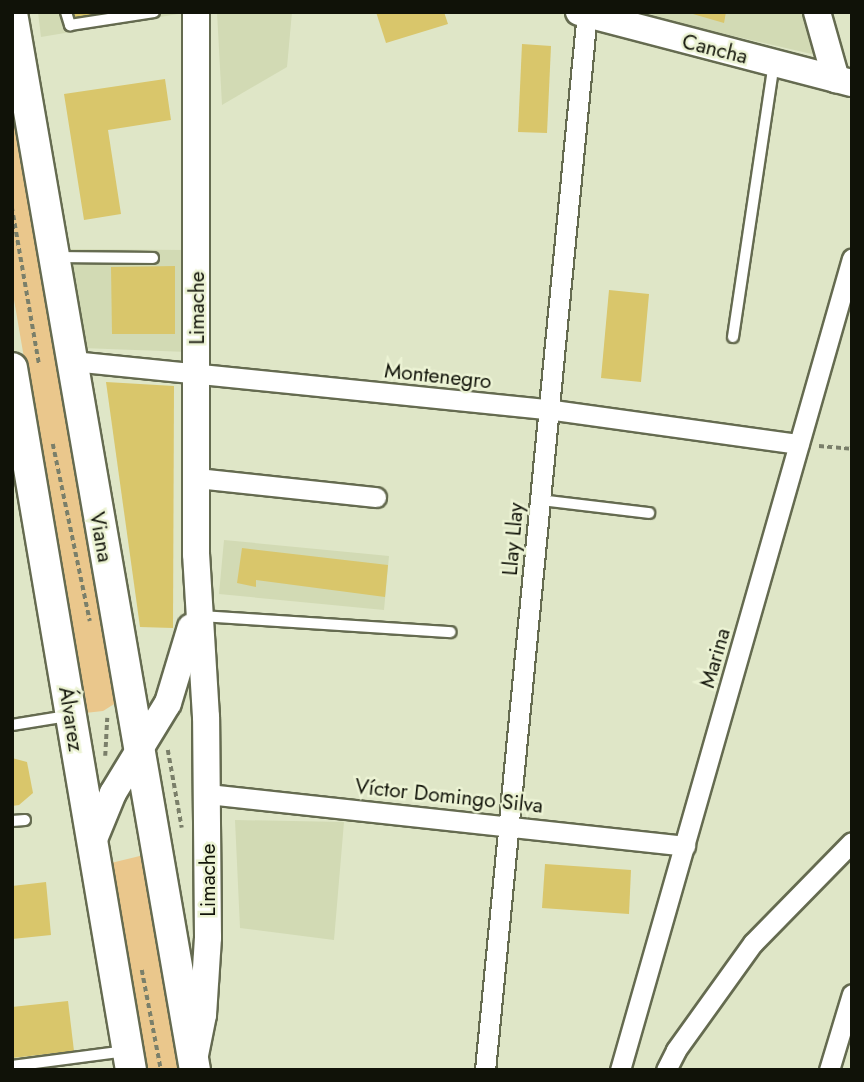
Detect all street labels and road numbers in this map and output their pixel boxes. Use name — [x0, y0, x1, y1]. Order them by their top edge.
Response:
street label: Cancha — [680, 29, 750, 69]
street label: Limache — [184, 271, 210, 345]
street label: Montenegro — [383, 358, 493, 394]
street label: Llay Llay — [497, 501, 529, 577]
street label: Viana — [84, 510, 118, 564]
street label: Marina — [694, 625, 736, 691]
street label: Álvarez — [53, 685, 89, 753]
street label: Víctor Domingo Silva — [354, 774, 544, 818]
street label: Limache — [195, 843, 221, 917]

